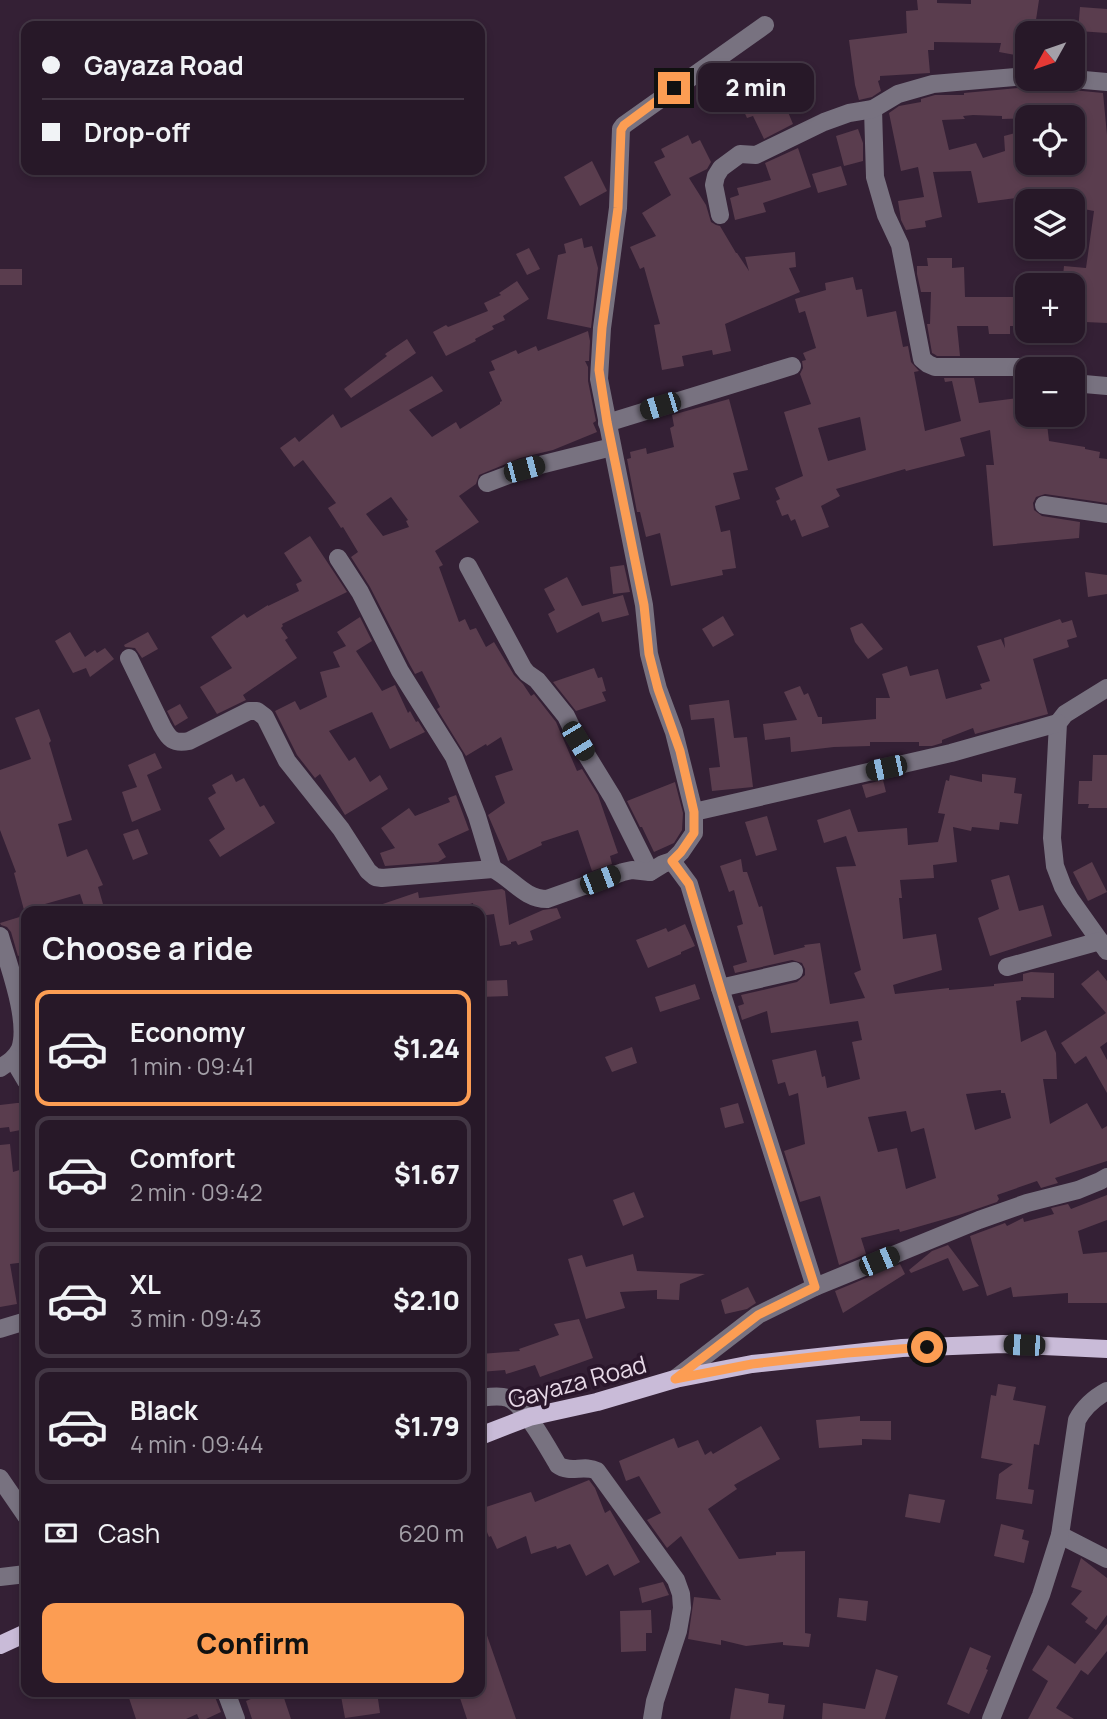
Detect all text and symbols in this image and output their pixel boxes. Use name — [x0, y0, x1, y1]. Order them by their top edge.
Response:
north arrow — [1015, 21, 1085, 91]
map controls — [1015, 21, 1085, 427]
text: Gayaza Road — [84, 47, 244, 83]
callout: 2 min — [698, 64, 814, 112]
text: 2 min — [726, 71, 787, 103]
route end — [658, 72, 690, 104]
button: locate — [1015, 105, 1085, 175]
text: Drop-off — [84, 114, 190, 150]
button: layers — [1015, 189, 1085, 259]
button: + — [1015, 273, 1085, 343]
button: − — [1015, 357, 1085, 427]
car — [637, 390, 684, 422]
car — [501, 453, 548, 485]
car — [559, 718, 598, 764]
car — [864, 753, 909, 783]
car — [577, 863, 624, 897]
text: Choose a ride — [42, 926, 253, 970]
text: Economy — [130, 1014, 245, 1050]
icon: car — [46, 1017, 109, 1080]
text: $1.24 — [393, 1030, 460, 1066]
text: 1 min · 09:41 — [130, 1050, 254, 1082]
text: Comfort — [130, 1140, 236, 1176]
icon: car — [46, 1143, 109, 1206]
text: $1.67 — [394, 1156, 460, 1192]
text: 2 min · 09:42 — [130, 1176, 263, 1208]
car — [856, 1243, 903, 1279]
text: XL — [130, 1266, 161, 1302]
icon: car — [46, 1269, 109, 1332]
text: $2.10 — [393, 1282, 460, 1318]
text: 3 min · 09:43 — [130, 1302, 262, 1334]
route start — [911, 1331, 943, 1363]
car — [1003, 1334, 1046, 1356]
street label: Gayaza Road — [504, 1347, 650, 1415]
text: Black — [130, 1392, 198, 1428]
icon: car — [46, 1395, 109, 1458]
text: $1.79 — [394, 1408, 460, 1444]
text: 4 min · 09:44 — [130, 1428, 264, 1460]
icon: cash — [42, 1514, 80, 1552]
text: Cash — [98, 1515, 160, 1551]
text: 620 m — [398, 1517, 464, 1549]
button: Confirm — [42, 1603, 464, 1683]

